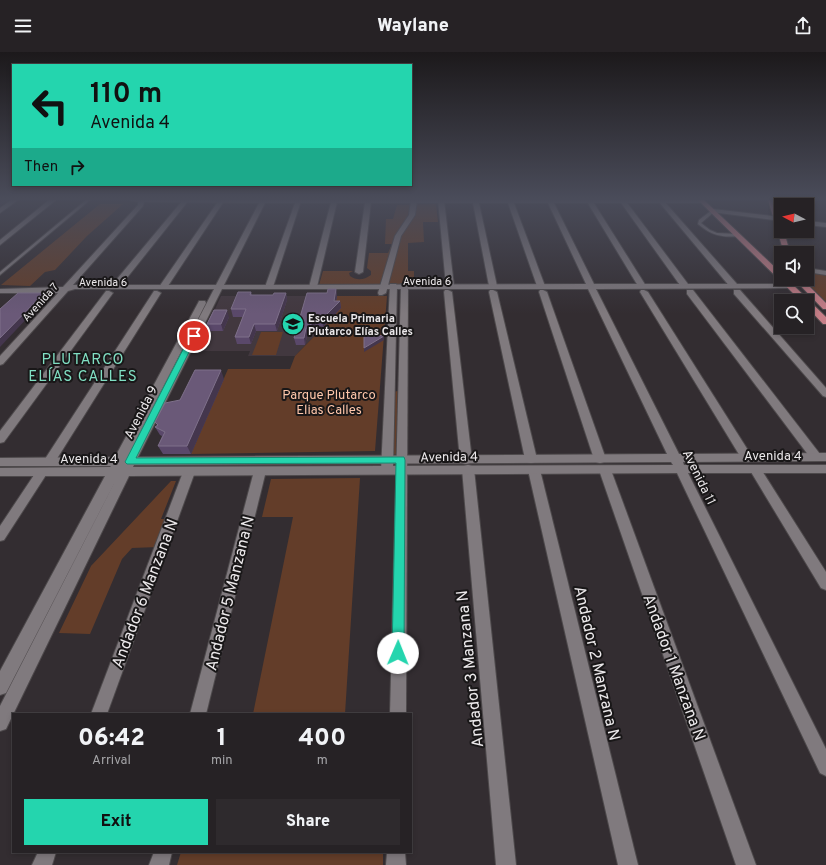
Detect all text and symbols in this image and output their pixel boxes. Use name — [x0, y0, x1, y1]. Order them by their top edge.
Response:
icon: menu — [12, 15, 34, 37]
text: Waylane — [377, 15, 449, 38]
icon: share — [792, 15, 814, 37]
text: 110 m — [90, 77, 162, 113]
icon: left — [24, 80, 76, 132]
text: Avenida 4 — [90, 112, 170, 135]
icon: right — [66, 156, 88, 178]
text: Then — [24, 158, 58, 177]
north arrow — [774, 198, 814, 238]
map controls — [774, 198, 814, 334]
button: sound — [774, 246, 814, 286]
street label: Avenida 6 — [403, 275, 451, 289]
street label: Avenida 6 — [79, 276, 127, 290]
street label: Avenida 7 — [20, 280, 62, 325]
button: search — [774, 294, 814, 334]
school or university icon: Escuela Primaria Plutarco Elías Calles — [280, 311, 306, 337]
place label: Escuela Primaria Plutarco Elías Calles — [308, 312, 413, 339]
pin — [177, 319, 211, 353]
icon: arrive — [183, 325, 205, 347]
district label: PLUTARCO ELÍAS CALLES — [28, 351, 138, 387]
street label: Avenida 9 — [122, 384, 162, 442]
park label: Parque Plutarco Elias Calles — [282, 388, 376, 419]
street label: Avenida 11 — [678, 448, 718, 508]
street label: Avenida 4 — [420, 449, 478, 467]
street label: Avenida 4 — [744, 449, 802, 465]
street label: Avenida 4 — [60, 452, 118, 468]
street label: Andador 5 Manzana N — [202, 514, 260, 673]
street label: Andador 6 Manzana N — [108, 516, 184, 671]
street label: Andador 2 Manzana N — [568, 584, 624, 743]
street label: Andador 3 Manzana N — [453, 589, 489, 749]
street label: Andador 1 Manzana N — [637, 592, 709, 744]
position arrow — [377, 632, 419, 674]
text: 06:42 — [78, 724, 145, 754]
text: 1 — [217, 724, 227, 754]
text: 400 — [298, 724, 346, 754]
text: Arrival — [92, 753, 131, 769]
text: min — [211, 753, 233, 769]
text: m — [317, 753, 328, 769]
button: Exit — [24, 799, 208, 845]
button: Share — [216, 799, 400, 845]

